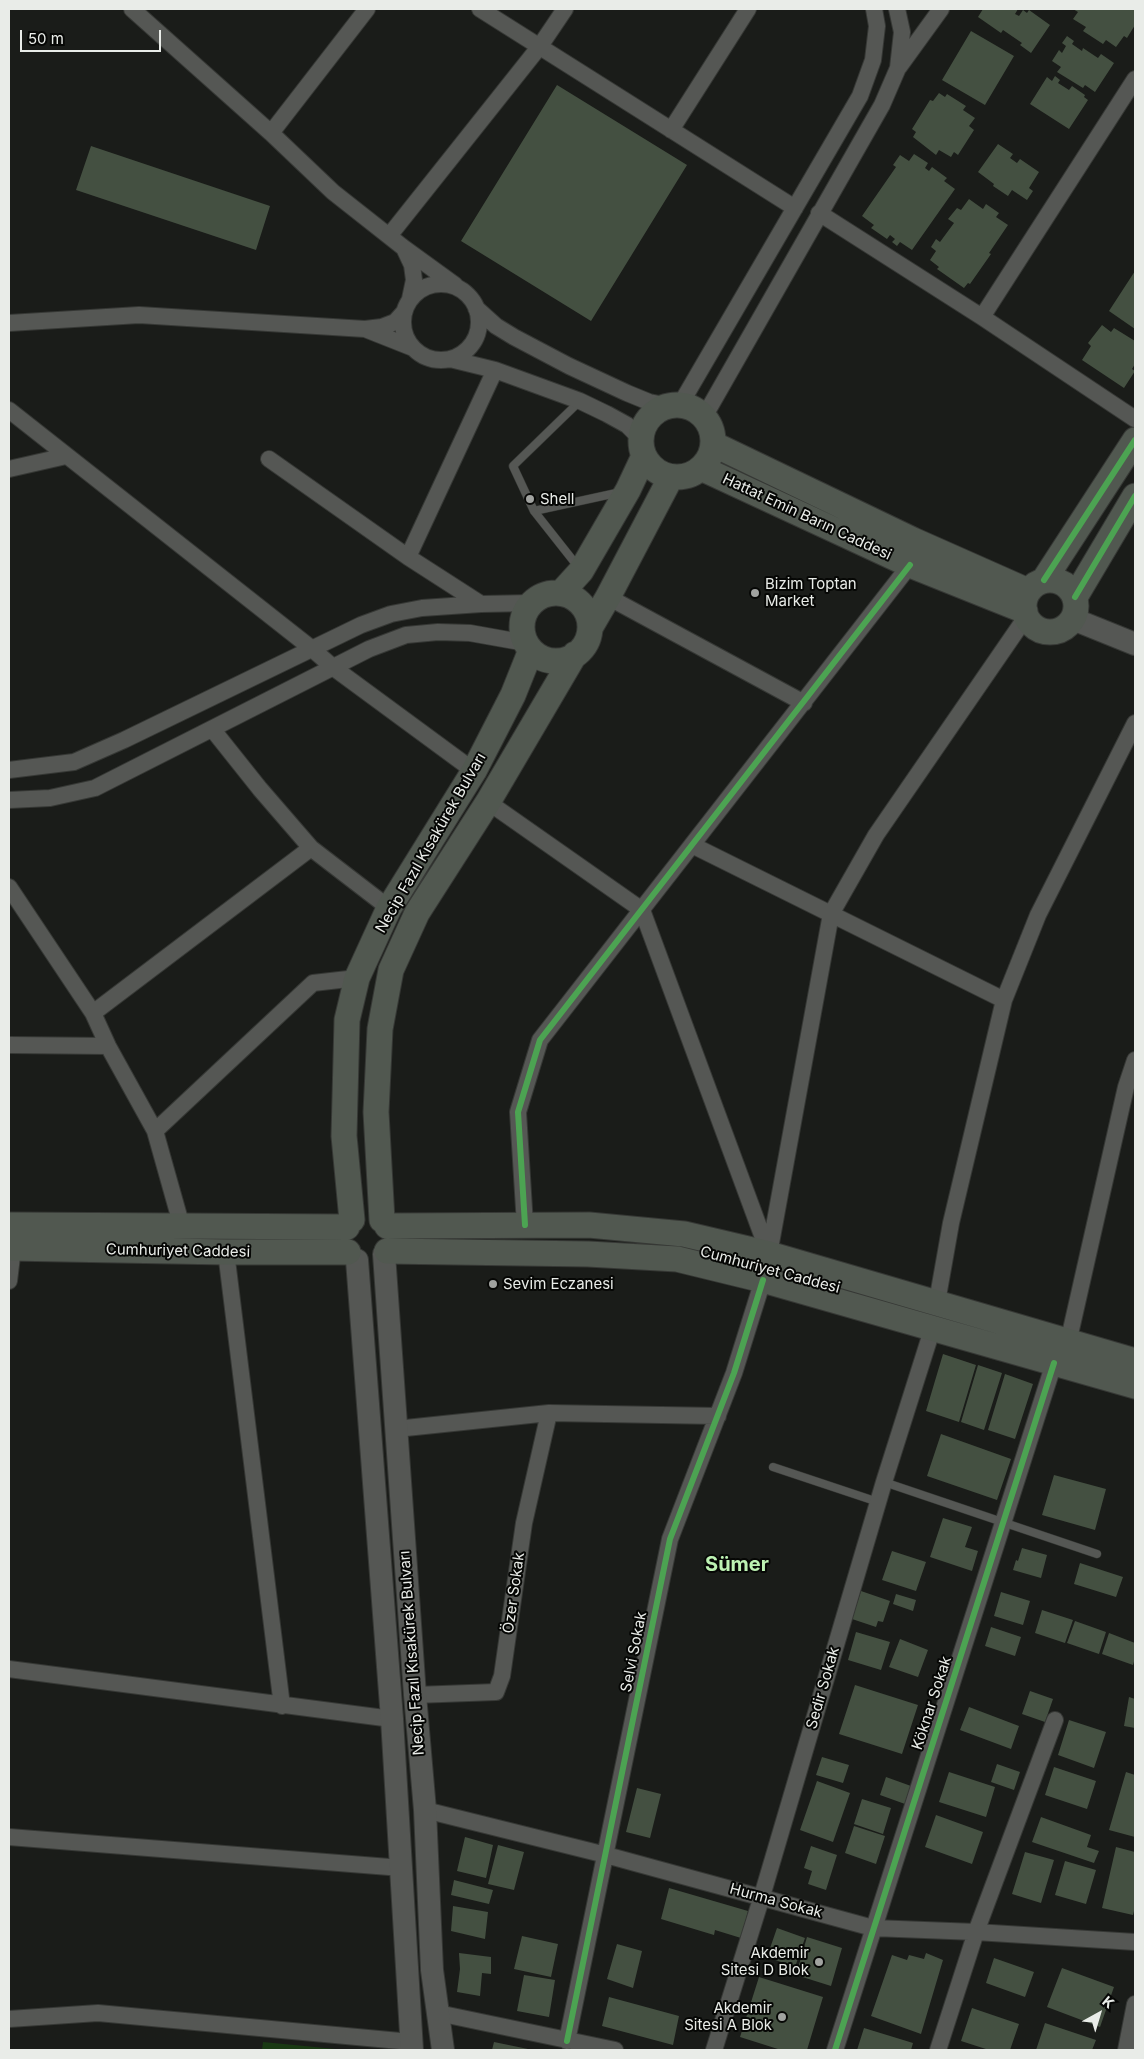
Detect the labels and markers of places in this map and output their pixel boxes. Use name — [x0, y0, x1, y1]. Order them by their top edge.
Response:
place label: Shell — [540, 490, 575, 508]
marker: Shell — [524, 493, 536, 505]
place label: Bizim Toptan Market — [765, 575, 857, 610]
marker: Bizim Toptan Market — [749, 587, 761, 599]
place label: Sevim Eczanesi — [503, 1275, 614, 1293]
marker: Sevim Eczanesi — [487, 1278, 499, 1290]
place label: Akdemir Sitesi D Blok — [721, 1944, 809, 1979]
marker: Akdemir Sitesi D Blok — [813, 1956, 825, 1968]
place label: Akdemir Sitesi A Blok — [684, 1999, 772, 2034]
marker: Akdemir Sitesi A Blok — [776, 2011, 788, 2023]

